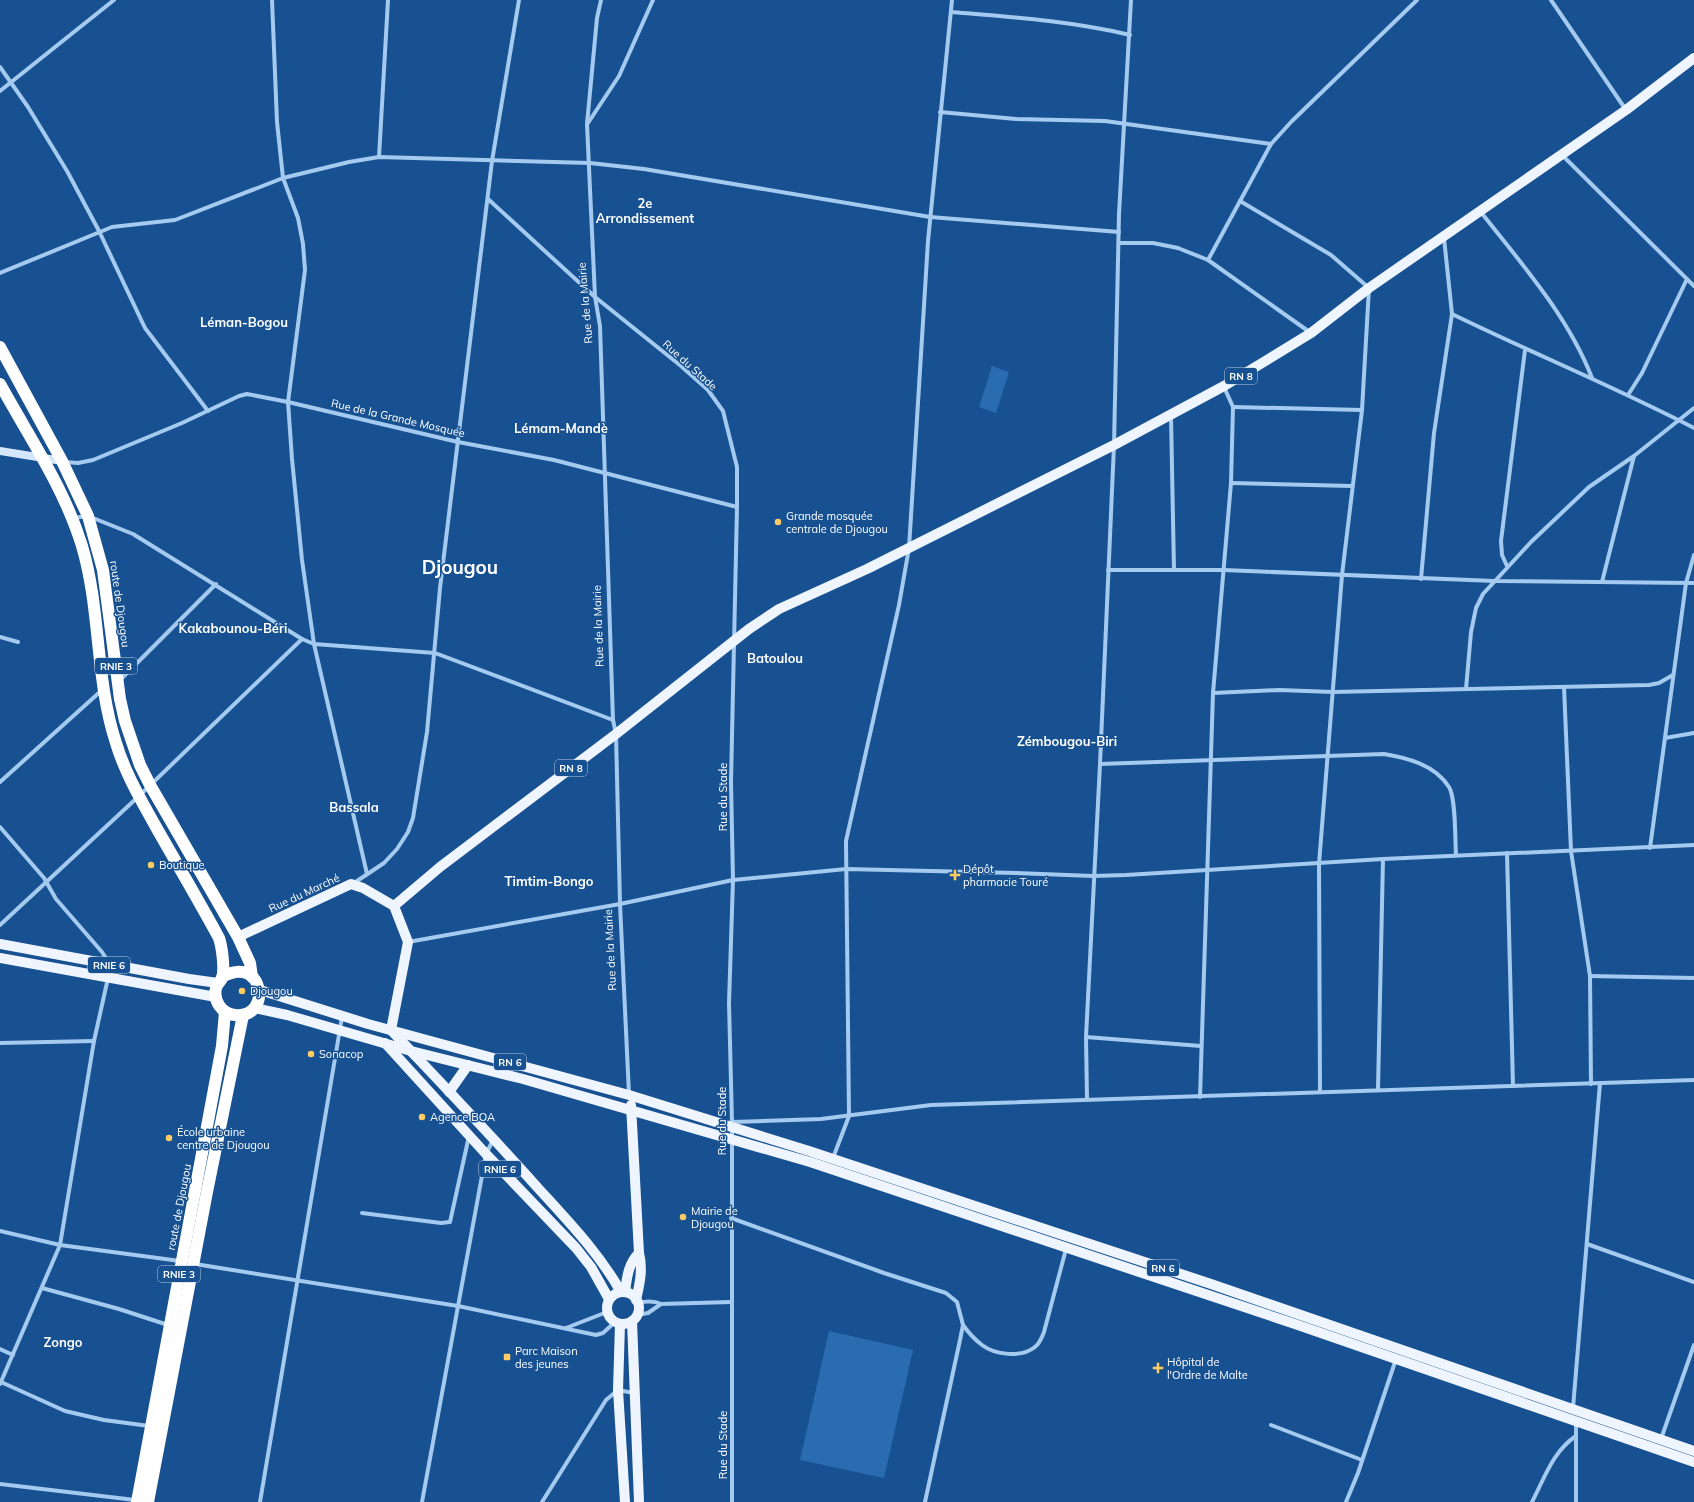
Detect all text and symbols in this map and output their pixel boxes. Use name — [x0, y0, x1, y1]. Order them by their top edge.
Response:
district label: 2e Arrondissement — [596, 195, 694, 226]
street label: Rue de la Mairie — [574, 262, 596, 344]
district label: Léman-Bogou — [200, 314, 288, 330]
street label: Rue du Stade — [660, 337, 720, 393]
road number: RN 8 — [1225, 368, 1257, 384]
street label: Rue de la Grande Mosquée — [330, 396, 466, 440]
district label: Lémam-Mandè — [514, 420, 608, 436]
place label: Grande mosquée centrale de Djougou — [786, 509, 888, 536]
marker: Grande mosquée centrale de Djougou — [773, 517, 783, 527]
district label: Djougou — [422, 555, 498, 579]
street label: route de Djougou — [107, 560, 133, 648]
street label: Rue de la Mairie — [590, 585, 606, 667]
district label: Kakabounou-Béri — [179, 620, 287, 636]
district label: Batoulou — [747, 650, 803, 666]
road number: RNIE 3 — [95, 658, 137, 674]
district label: Zémbougou-Biri — [1017, 733, 1117, 749]
road number: RN 8 — [555, 760, 587, 776]
street label: Rue du Stade — [716, 763, 730, 831]
district label: Bassala — [329, 799, 379, 815]
place label: Boutique — [159, 858, 205, 872]
marker: Boutique — [146, 860, 156, 870]
place label: Dépôt pharmacie Touré — [963, 862, 1048, 889]
street label: Rue du Marché — [266, 870, 342, 916]
marker: Dépôt pharmacie Touré — [950, 870, 960, 880]
district label: Timtim-Bongo — [504, 873, 594, 889]
street label: Rue de la Mairie — [601, 909, 619, 991]
road number: RNIE 6 — [88, 957, 130, 973]
place label: Djougou — [250, 984, 293, 998]
marker: Djougou — [237, 986, 247, 996]
place label: Sonacop — [319, 1047, 364, 1061]
marker: Sonacop — [306, 1049, 316, 1059]
road number: RN 6 — [494, 1054, 526, 1070]
street label: Rue du Stade — [715, 1087, 729, 1155]
place label: Agence BOA — [430, 1110, 495, 1124]
marker: Agence BOA — [417, 1112, 427, 1122]
place label: École urbaine centre de Djougou — [177, 1125, 270, 1152]
marker: École urbaine centre de Djougou — [164, 1133, 174, 1143]
road number: RNIE 6 — [479, 1161, 521, 1177]
street label: route de Djougou — [164, 1163, 194, 1251]
place label: Mairie de Djougou — [691, 1204, 738, 1231]
marker: Mairie de Djougou — [678, 1212, 688, 1222]
road number: RN 6 — [1147, 1260, 1179, 1276]
road number: RNIE 3 — [158, 1266, 200, 1282]
district label: Zongo — [43, 1334, 83, 1350]
place label: Parc Maison des jeunes — [515, 1344, 578, 1371]
marker: Parc Maison des jeunes — [502, 1352, 512, 1362]
place label: Hôpital de l'Ordre de Malte — [1167, 1355, 1248, 1382]
marker: Hôpital de l'Ordre de Malte — [1152, 1362, 1164, 1374]
street label: Rue du Stade — [716, 1411, 730, 1479]

